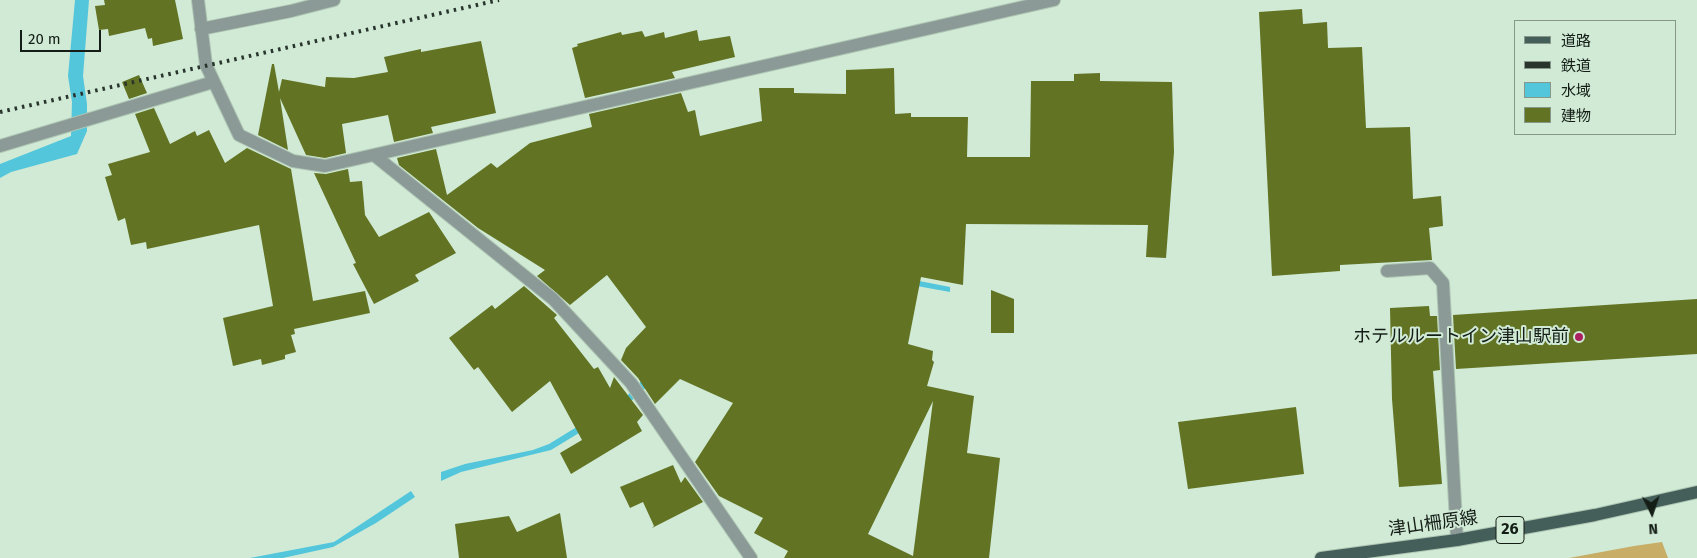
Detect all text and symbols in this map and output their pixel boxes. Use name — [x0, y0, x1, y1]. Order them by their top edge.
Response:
scale bar — [22, 20, 104, 52]
legend — [1514, 20, 1677, 135]
text: 20 m — [28, 30, 61, 48]
text: 道路 — [1561, 32, 1591, 50]
text: 鉄道 — [1561, 57, 1591, 75]
text: 水域 — [1561, 82, 1591, 100]
text: 建物 — [1561, 107, 1591, 125]
place label: ホテルルートイン津山駅前 — [1353, 326, 1569, 348]
marker: ホテルルートイン津山駅前 — [1573, 331, 1585, 343]
north arrow — [1627, 488, 1677, 538]
street label: 津山柵原線 — [1387, 507, 1479, 541]
road number: 26 — [1496, 516, 1524, 544]
text: N — [1648, 520, 1658, 537]

